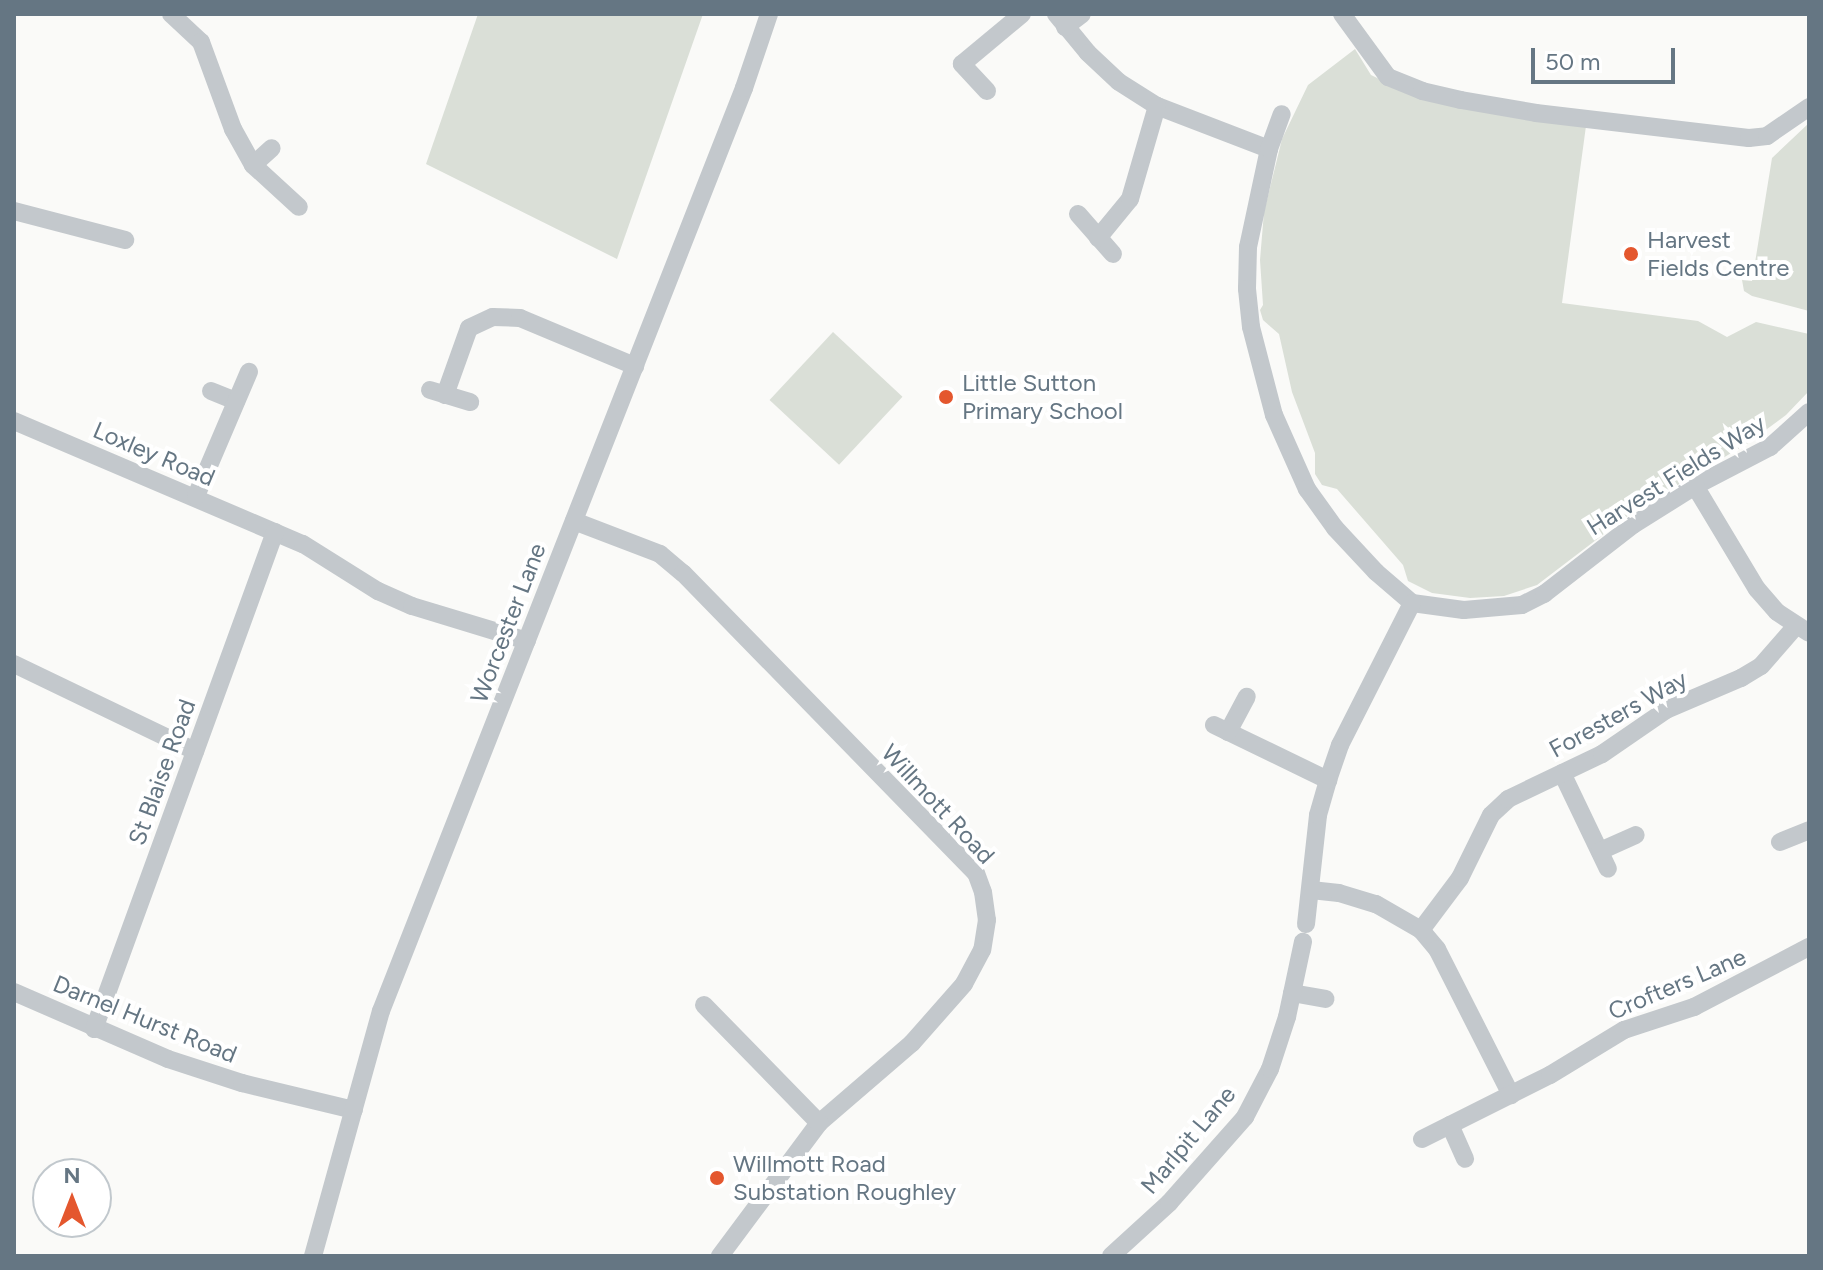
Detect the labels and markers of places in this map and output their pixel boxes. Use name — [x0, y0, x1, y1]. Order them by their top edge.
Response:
place label: Harvest Fields Centre — [1647, 226, 1789, 282]
marker: Harvest Fields Centre — [1622, 245, 1640, 263]
place label: Little Sutton Primary School — [962, 369, 1123, 425]
marker: Little Sutton Primary School — [937, 388, 955, 406]
place label: Willmott Road Substation Roughley — [733, 1150, 956, 1206]
marker: Willmott Road Substation Roughley — [708, 1169, 726, 1187]

